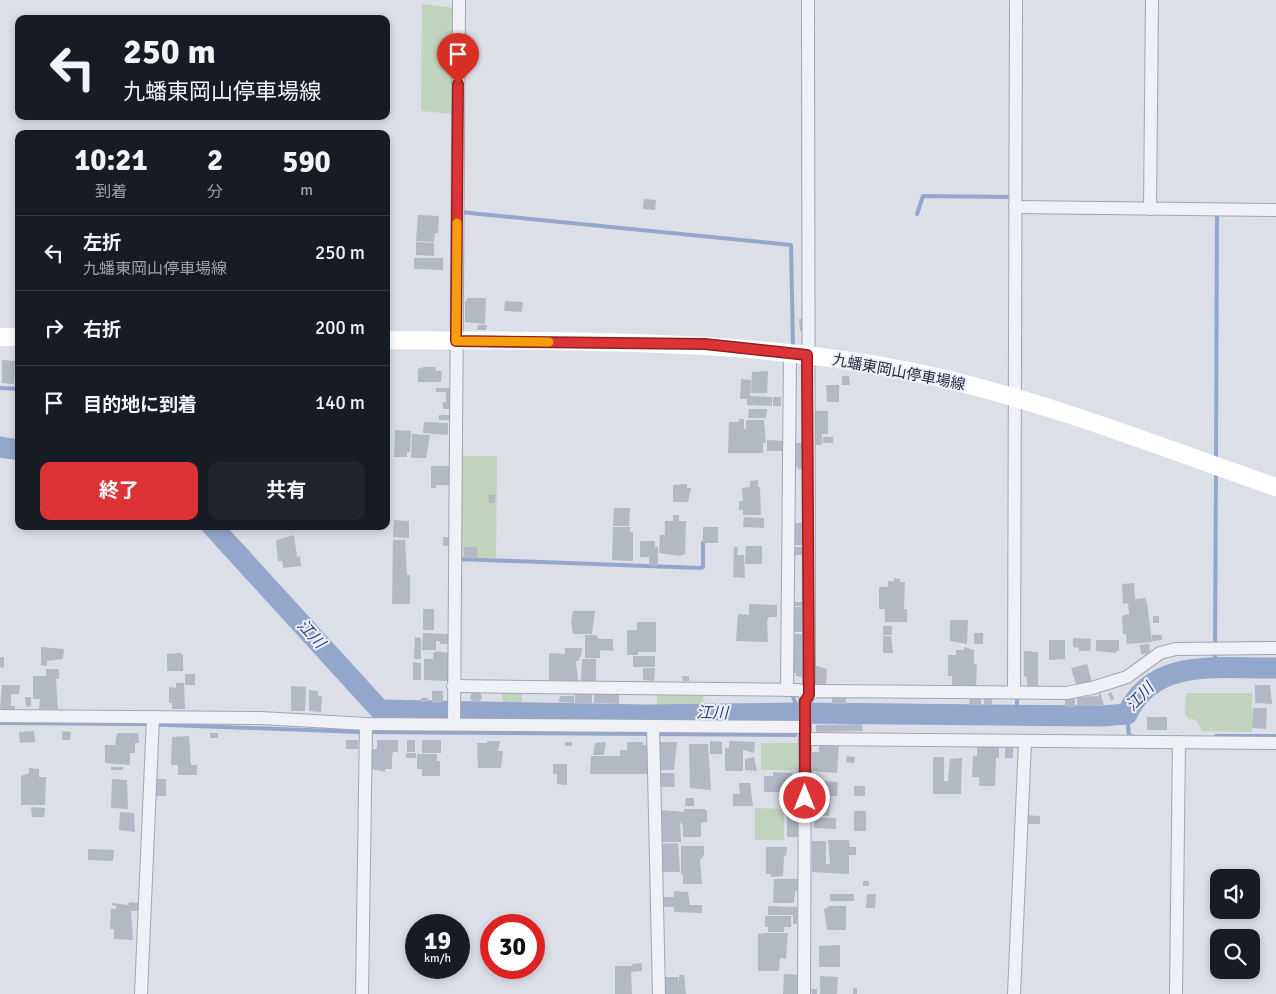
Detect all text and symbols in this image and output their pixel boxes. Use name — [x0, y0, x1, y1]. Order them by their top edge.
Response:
text: 250 m — [123, 30, 216, 73]
pin — [437, 33, 479, 84]
icon: left — [40, 35, 105, 100]
icon: arrive — [444, 40, 472, 68]
text: 九蟠東岡山停車場線 — [123, 78, 321, 105]
text: 10:21 — [74, 142, 148, 179]
text: 2 — [207, 142, 223, 179]
text: 590 — [282, 144, 331, 181]
text: m — [300, 180, 313, 200]
text: 到着 — [95, 182, 127, 202]
text: 分 — [207, 182, 223, 202]
text: 左折 — [83, 231, 121, 255]
icon: left — [40, 239, 68, 267]
text: 250 m — [315, 241, 365, 265]
text: 九蟠東岡山停車場線 — [83, 259, 227, 279]
icon: right — [40, 314, 68, 342]
text: 200 m — [315, 316, 365, 340]
text: 右折 — [83, 318, 121, 342]
street label: 九蟠東岡山停車場線 — [831, 350, 967, 394]
icon: arrive — [40, 389, 68, 417]
text: 140 m — [315, 391, 365, 415]
text: 目的地に到着 — [83, 393, 197, 417]
button: 終了 — [40, 462, 198, 520]
button: 共有 — [208, 462, 365, 520]
water label: 江川 — [293, 615, 331, 654]
water label: 江川 — [1122, 677, 1160, 715]
water label: 江川 — [696, 703, 730, 723]
position arrow — [778, 771, 830, 823]
map controls — [1210, 869, 1260, 979]
button: sound — [1210, 869, 1260, 919]
speed limit sign: 30 — [480, 914, 545, 979]
text: 19 — [424, 925, 451, 956]
button: search — [1210, 929, 1260, 979]
text: km/h — [424, 951, 451, 966]

